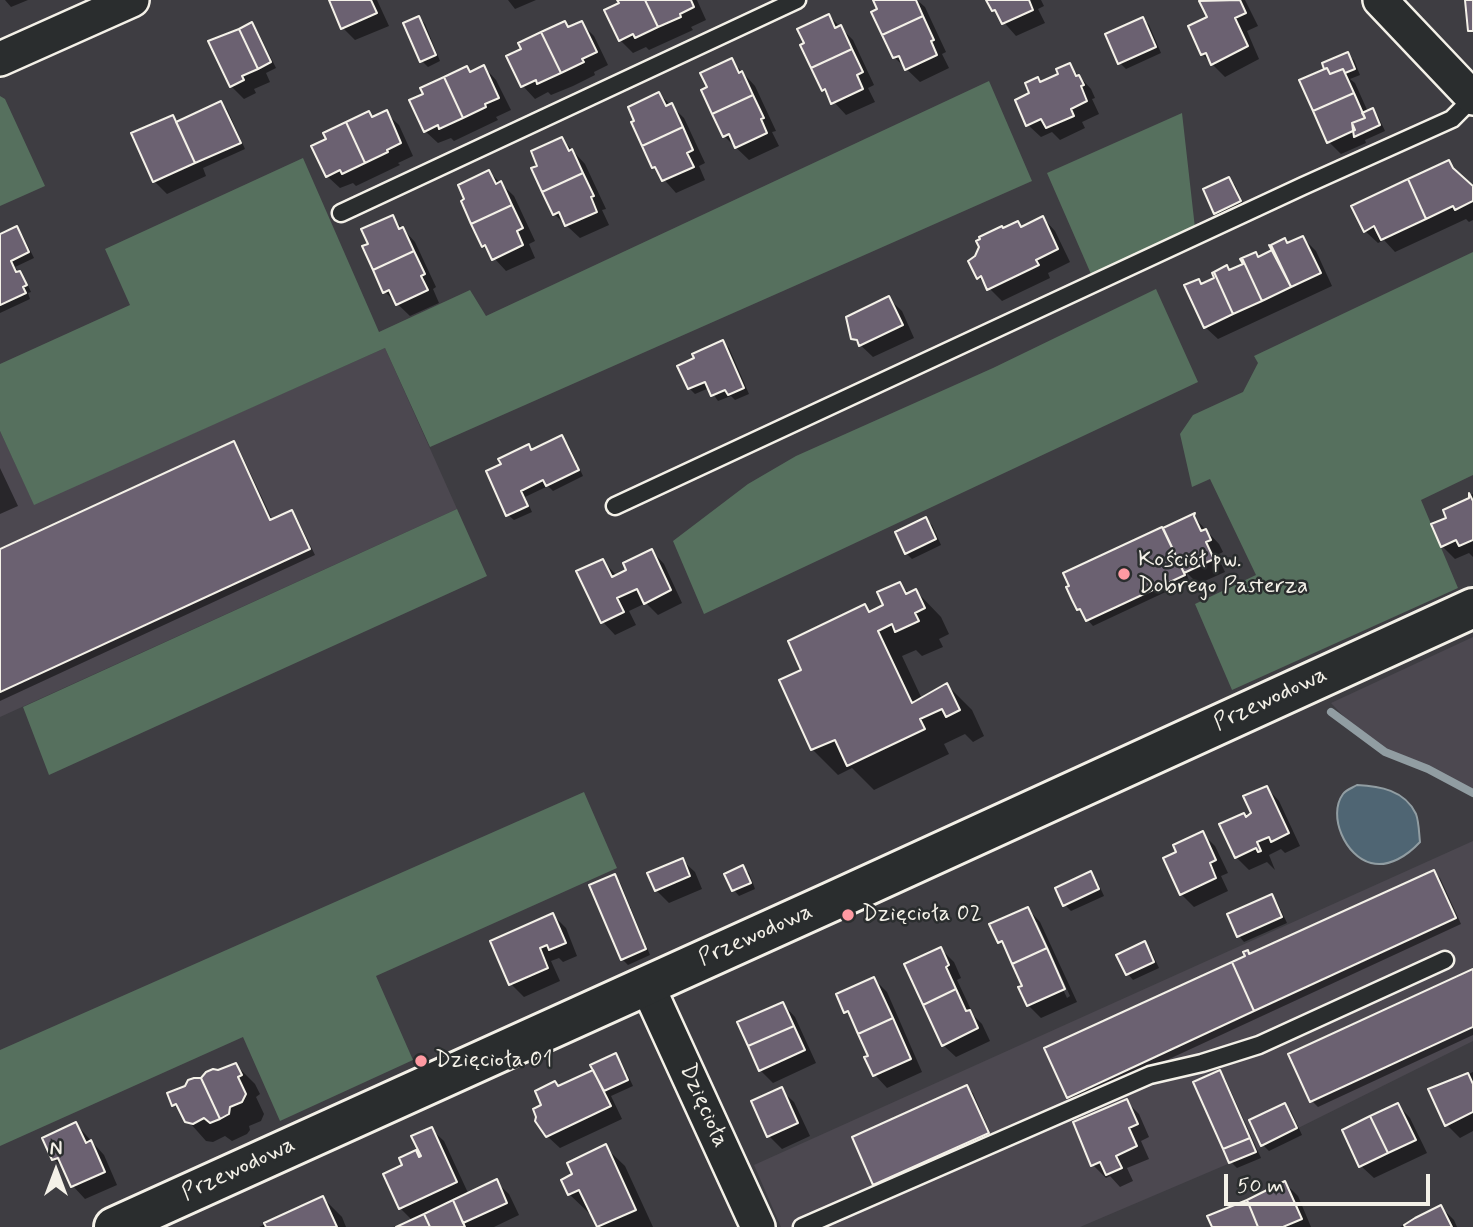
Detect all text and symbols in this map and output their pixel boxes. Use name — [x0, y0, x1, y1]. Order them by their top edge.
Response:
place label: Kościół pw. Dobrego Pasterza — [1138, 547, 1308, 601]
marker: Kościół pw. Dobrego Pasterza — [1116, 566, 1132, 582]
street label: Przewodowa — [1210, 662, 1332, 738]
street label: Przewodowa — [695, 899, 817, 973]
place label: Dzięcioła 02 — [862, 901, 982, 929]
marker: Dzięcioła 02 — [840, 907, 856, 923]
place label: Dzięcioła 01 — [435, 1047, 553, 1075]
marker: Dzięcioła 01 — [413, 1053, 429, 1069]
street label: Dzięcioła — [672, 1060, 734, 1152]
street label: Przewodowa — [178, 1132, 300, 1208]
north arrow — [21, 1136, 91, 1206]
text: N — [50, 1137, 62, 1162]
scale bar — [1228, 1160, 1434, 1204]
text: 50 m — [1237, 1172, 1284, 1200]

